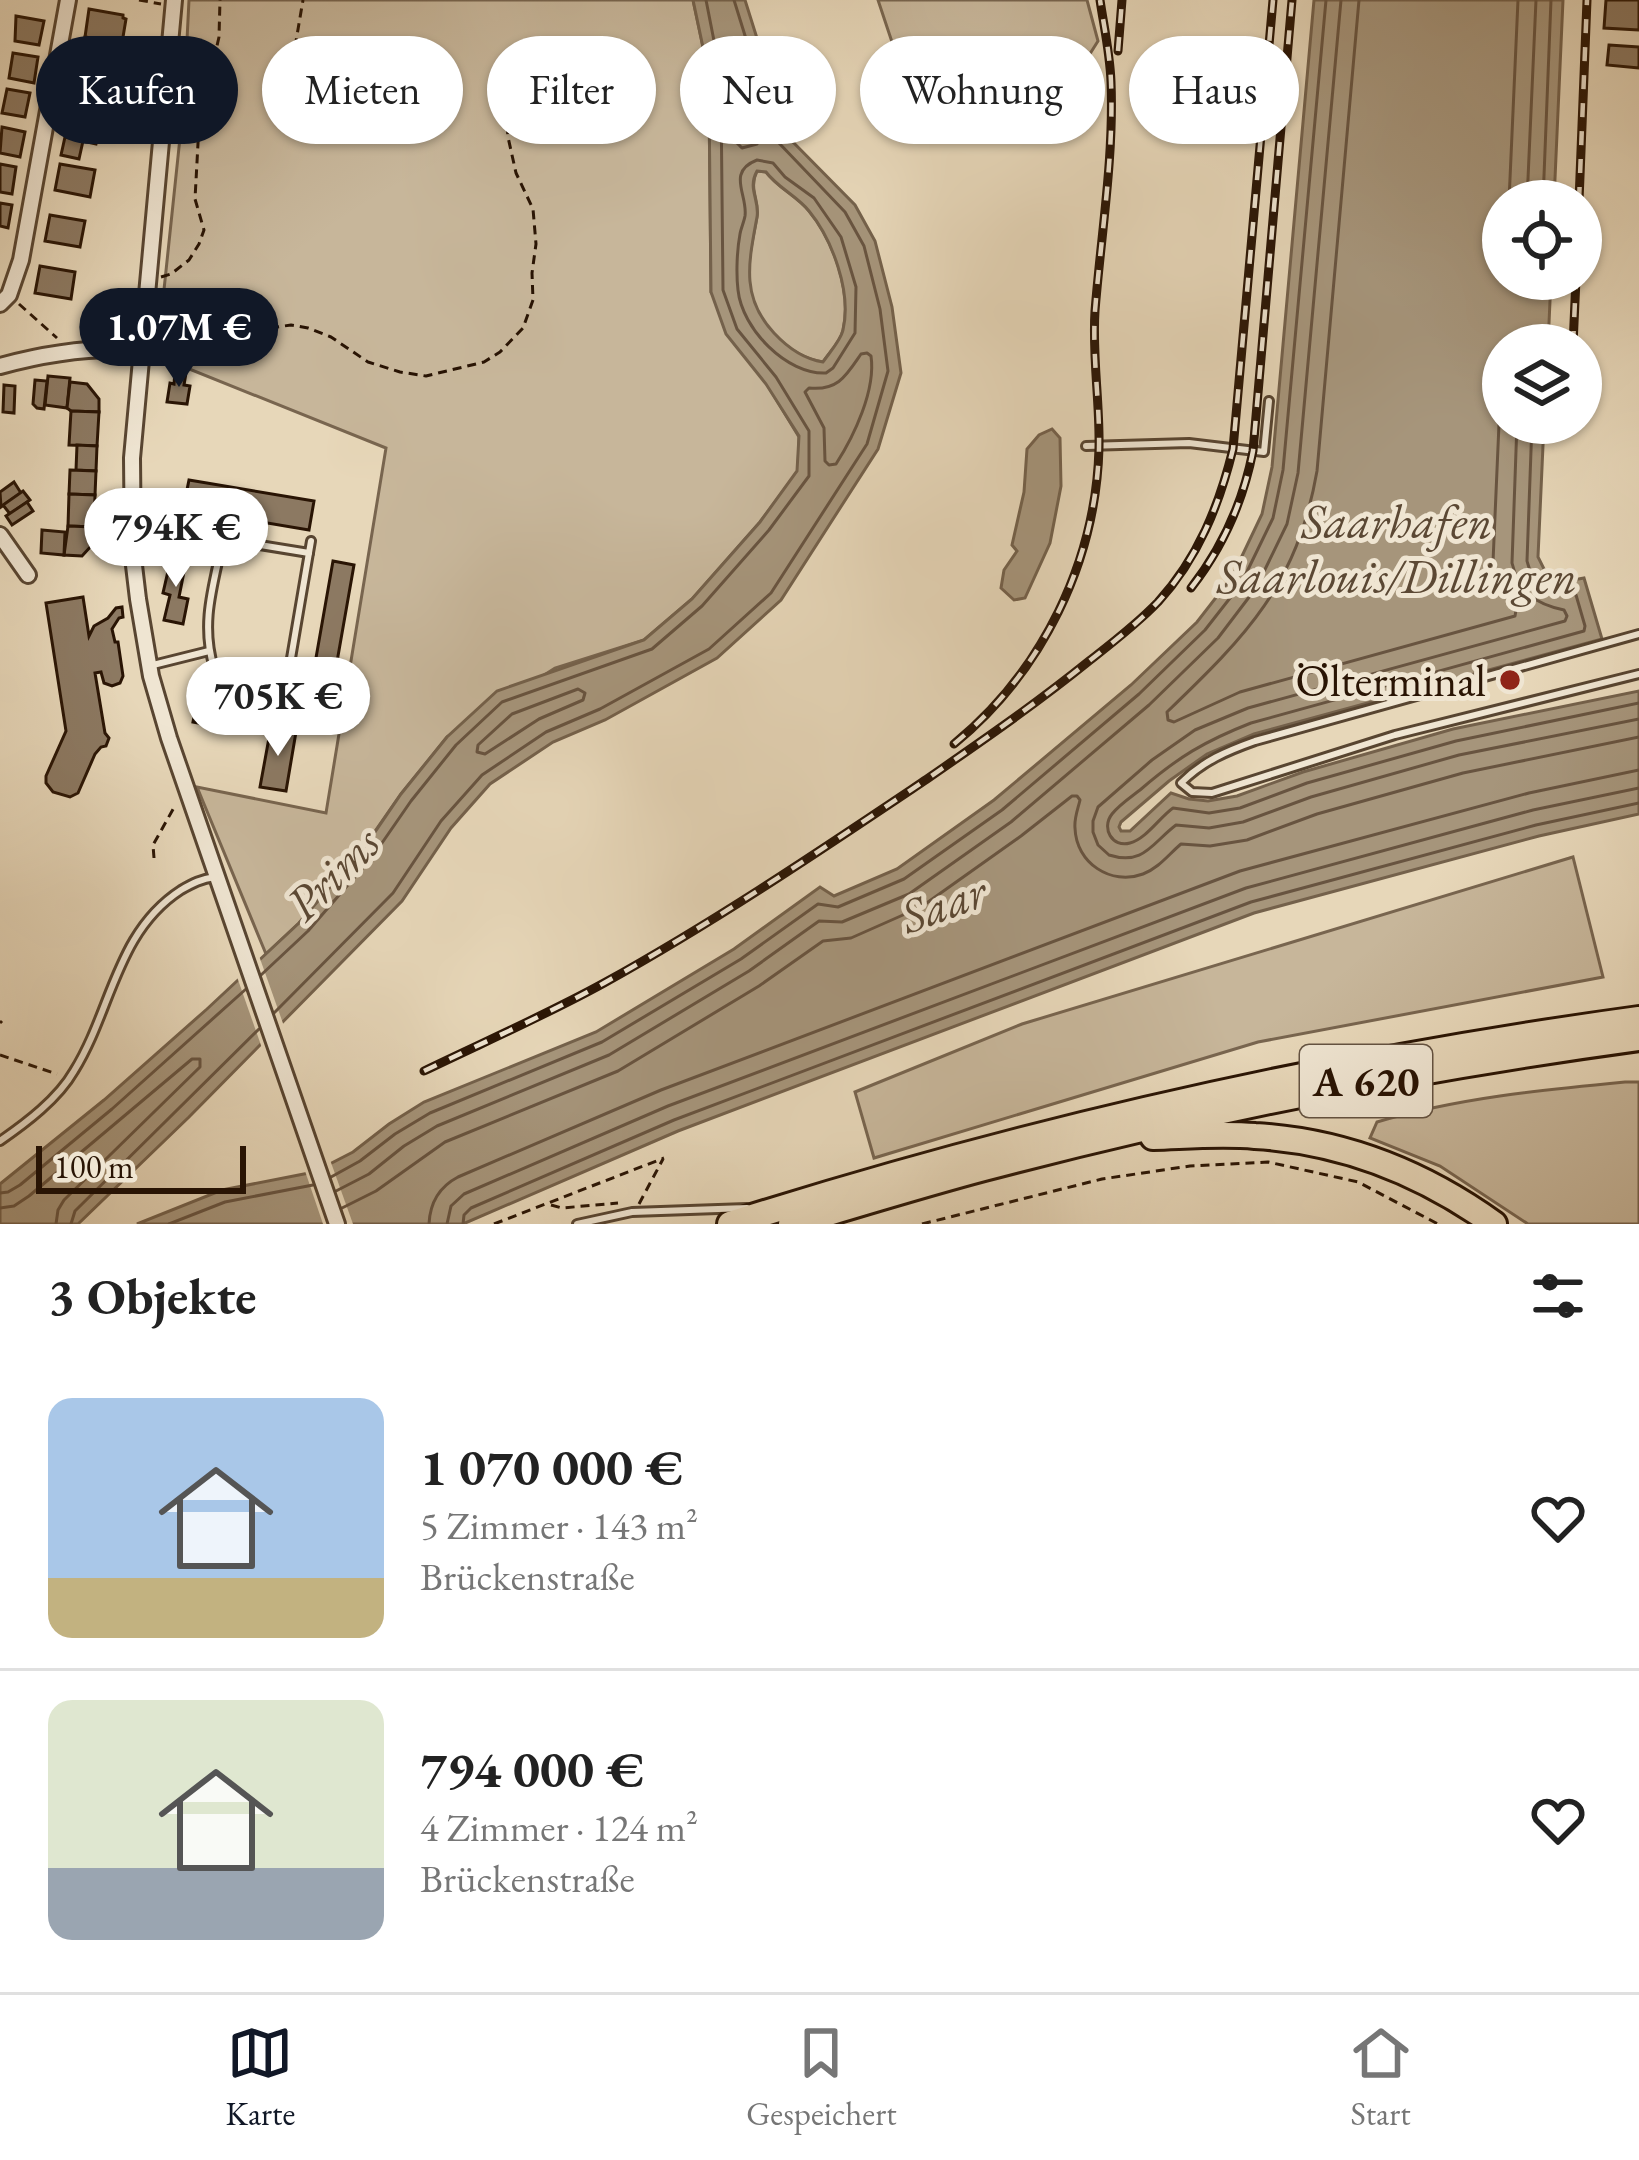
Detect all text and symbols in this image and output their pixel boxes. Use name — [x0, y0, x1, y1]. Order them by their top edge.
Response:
chip: Kaufen — [36, 36, 238, 144]
chip: Mieten — [262, 36, 463, 144]
chip: Filter — [487, 36, 656, 144]
chip: Neu — [680, 36, 836, 144]
chip: Wohnung — [860, 36, 1105, 144]
chip: Haus — [1129, 36, 1299, 144]
map controls — [1482, 180, 1602, 444]
button: locate — [1482, 180, 1602, 300]
pin: 1.07M € — [68, 288, 290, 390]
text: 1.07M € — [106, 301, 252, 352]
button: layers — [1482, 324, 1602, 444]
pin: 794K € — [78, 488, 274, 590]
water label: Saarhafen Saarlouis/Dillingen — [1216, 490, 1577, 607]
text: 794K € — [111, 501, 241, 552]
place label: Ölterminal — [1296, 651, 1486, 709]
pin: 705K € — [180, 657, 376, 759]
marker: Ölterminal — [1497, 667, 1523, 693]
text: 705K € — [213, 670, 343, 721]
water label: Prims — [271, 812, 393, 934]
water label: Saar — [891, 858, 997, 947]
road number: A 620 — [1300, 1045, 1432, 1117]
scale bar — [36, 1140, 246, 1193]
text: 100 m — [54, 1145, 134, 1188]
text: 3 Objekte — [48, 1263, 257, 1329]
icon: filters — [1525, 1263, 1591, 1329]
text: 1 070 000 € — [420, 1434, 683, 1500]
icon: home — [144, 1446, 288, 1590]
icon: heart — [1525, 1485, 1591, 1551]
text: 5 Zimmer · 143 m² — [420, 1500, 698, 1551]
text: Brückenstraße — [420, 1551, 635, 1602]
text: 794 000 € — [420, 1736, 644, 1802]
icon: home — [144, 1748, 288, 1892]
icon: heart — [1525, 1787, 1591, 1853]
text: 4 Zimmer · 124 m² — [420, 1802, 698, 1853]
text: Brückenstraße — [420, 1853, 635, 1904]
tab: Karte — [225, 2020, 295, 2135]
tab: Gespeichert — [746, 2020, 897, 2135]
tab: Start — [1348, 2020, 1414, 2135]

